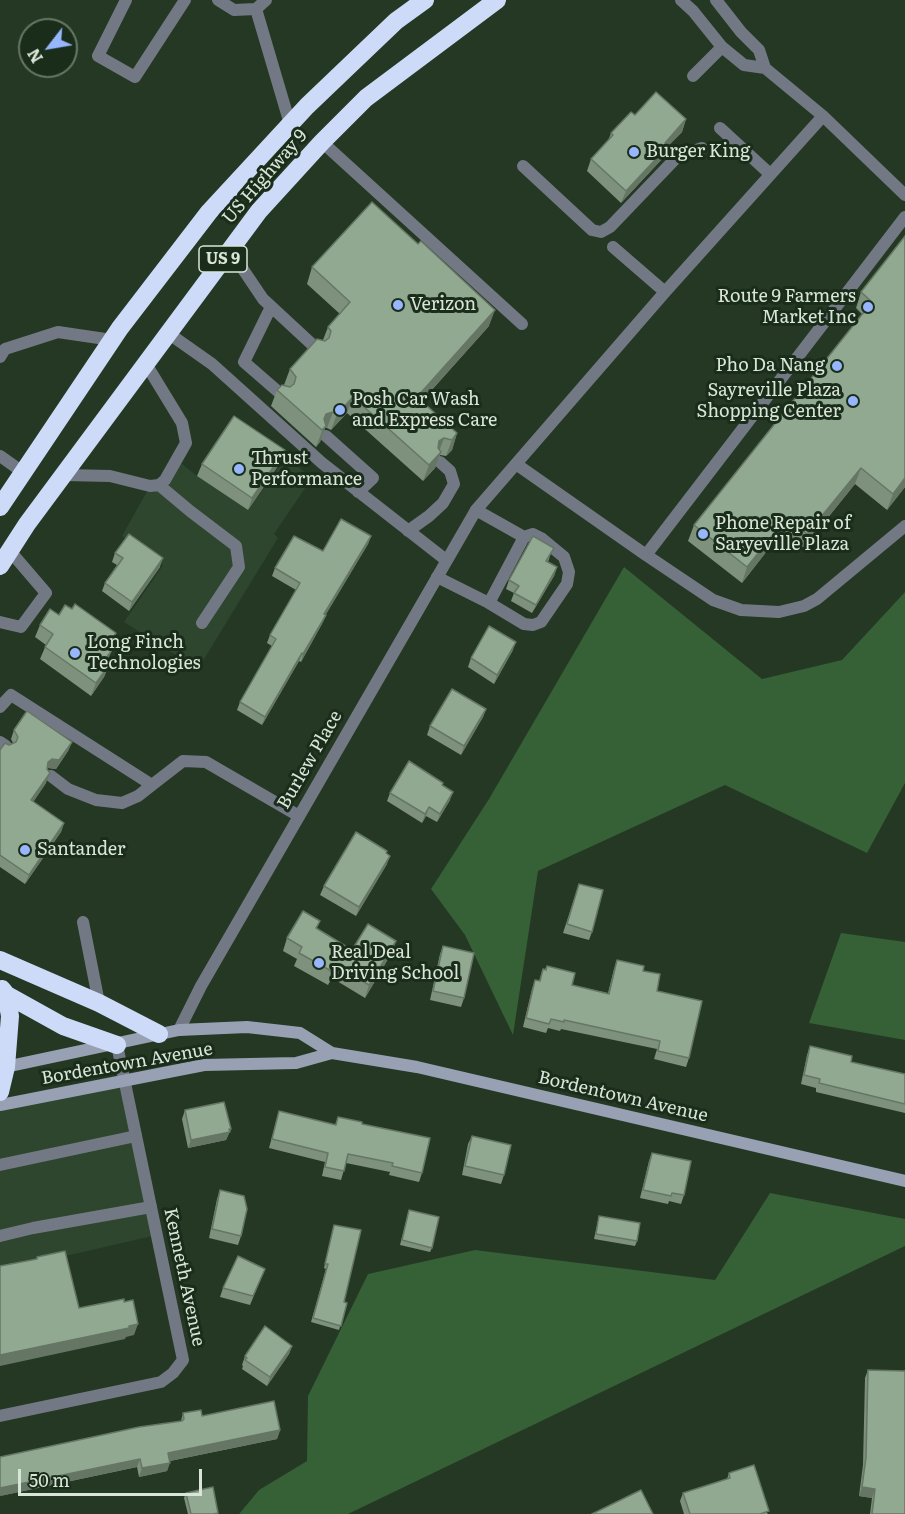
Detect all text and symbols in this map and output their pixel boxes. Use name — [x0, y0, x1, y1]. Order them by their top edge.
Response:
north arrow — [18, 18, 78, 78]
text: N — [21, 44, 48, 68]
street label: US Highway 9 — [218, 125, 312, 229]
place label: Burger King — [646, 141, 750, 163]
marker: Burger King — [627, 145, 641, 159]
road number: US 9 — [199, 246, 247, 272]
place label: Route 9 Farmers Market Inc — [717, 286, 856, 328]
place label: Verizon — [410, 294, 476, 316]
marker: Verizon — [391, 298, 405, 312]
marker: Route 9 Farmers Market Inc — [861, 300, 875, 314]
place label: Pho Da Nang — [716, 355, 825, 377]
marker: Pho Da Nang — [830, 359, 844, 373]
place label: Sayreville Plaza Shopping Center — [696, 380, 841, 422]
place label: Posh Car Wash and Express Care — [352, 389, 497, 432]
marker: Sayreville Plaza Shopping Center — [846, 394, 860, 408]
marker: Posh Car Wash and Express Care — [333, 403, 347, 417]
place label: Thrust Performance — [251, 448, 362, 490]
marker: Thrust Performance — [232, 462, 246, 476]
place label: Phone Repair of Saryeville Plaza — [715, 513, 851, 556]
marker: Phone Repair of Saryeville Plaza — [696, 527, 710, 541]
place label: Long Finch Technologies — [87, 632, 201, 674]
marker: Long Finch Technologies — [68, 646, 82, 660]
street label: Burlew Place — [273, 707, 347, 813]
place label: Santander — [37, 839, 125, 861]
marker: Santander — [18, 843, 32, 857]
place label: Real Deal Driving School — [331, 942, 459, 984]
marker: Real Deal Driving School — [312, 956, 326, 970]
street label: Bordentown Avenue — [40, 1038, 214, 1090]
street label: Bordentown Avenue — [536, 1067, 710, 1127]
street label: Kenneth Avenue — [159, 1206, 209, 1348]
scale bar — [21, 1457, 206, 1495]
text: 50 m — [29, 1466, 70, 1493]

